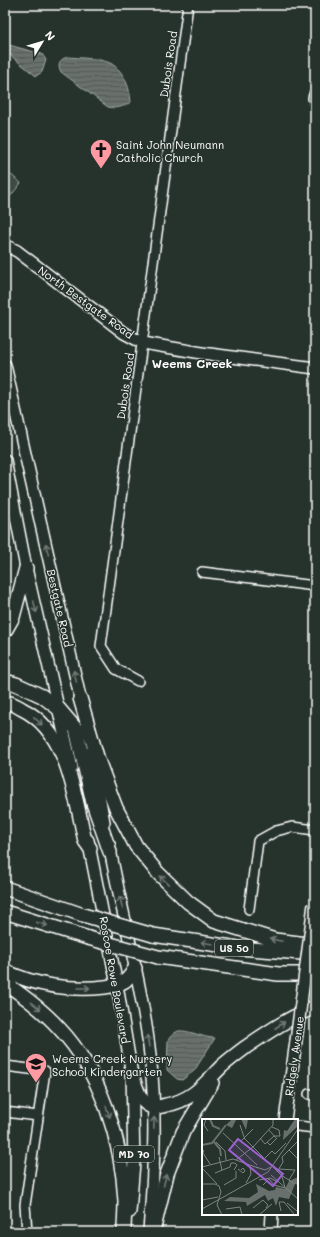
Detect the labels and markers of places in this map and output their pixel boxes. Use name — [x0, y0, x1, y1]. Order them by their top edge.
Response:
church icon: Saint John Neumann Catholic Church — [88, 137, 114, 170]
place label: Saint John Neumann Catholic Church — [116, 137, 224, 165]
school or university icon: Weems Creek Nursery School Kindergarten — [23, 1051, 49, 1084]
place label: Weems Creek Nursery School Kindergarten — [52, 1051, 173, 1079]

